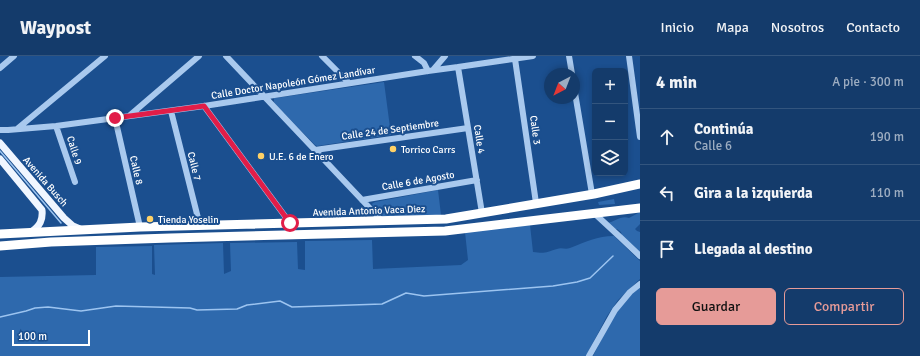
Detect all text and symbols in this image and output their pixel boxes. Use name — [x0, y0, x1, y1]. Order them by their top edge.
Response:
text: Waypost — [20, 16, 91, 40]
text: Inicio — [661, 19, 694, 36]
text: Mapa — [716, 19, 749, 36]
text: Nosotros — [771, 19, 824, 36]
text: Contacto — [846, 19, 900, 36]
street label: Calle Doctor Napoleón Gómez Landívar — [210, 64, 376, 102]
north arrow — [544, 68, 580, 104]
map controls — [592, 68, 628, 176]
button: + — [592, 68, 628, 104]
text: 4 min — [656, 72, 697, 93]
text: A pie · 300 m — [832, 74, 904, 90]
button: − — [592, 104, 628, 140]
route end — [106, 109, 124, 127]
street label: Calle 3 — [527, 115, 543, 145]
street label: Calle 24 de Septiembre — [341, 117, 440, 143]
text: Continúa — [694, 120, 753, 138]
street label: Calle 4 — [471, 124, 487, 155]
icon: ahead — [656, 126, 678, 148]
text: 190 m — [870, 129, 904, 145]
street label: Calle 9 — [64, 135, 84, 166]
text: Calle 6 — [694, 138, 732, 154]
button: layers — [592, 140, 628, 176]
marker: Torrico Carrs — [388, 144, 398, 154]
place label: Torrico Carrs — [401, 144, 456, 156]
street label: Calle 7 — [185, 151, 203, 182]
marker: U.E. 6 de Enero — [256, 151, 266, 161]
place label: U.E. 6 de Enero — [269, 151, 333, 163]
street label: Avenida Busch — [20, 154, 70, 209]
street label: Calle 8 — [127, 155, 145, 186]
street label: Calle 6 de Agosto — [381, 169, 455, 193]
icon: left — [656, 182, 678, 204]
text: Gira a la izquierda — [694, 184, 813, 202]
text: 110 m — [870, 185, 904, 201]
street label: Avenida Antonio Vaca Diez — [312, 203, 426, 219]
marker: Tienda Yoselin — [145, 214, 155, 224]
place label: Tienda Yoselin — [158, 214, 219, 226]
route start — [281, 214, 299, 232]
icon: arrive — [656, 238, 678, 260]
text: Llegada al destino — [694, 240, 813, 258]
button: Guardar — [656, 288, 776, 325]
button: Compartir — [784, 288, 904, 325]
scale bar — [12, 328, 90, 347]
text: 100 m — [18, 330, 47, 343]

